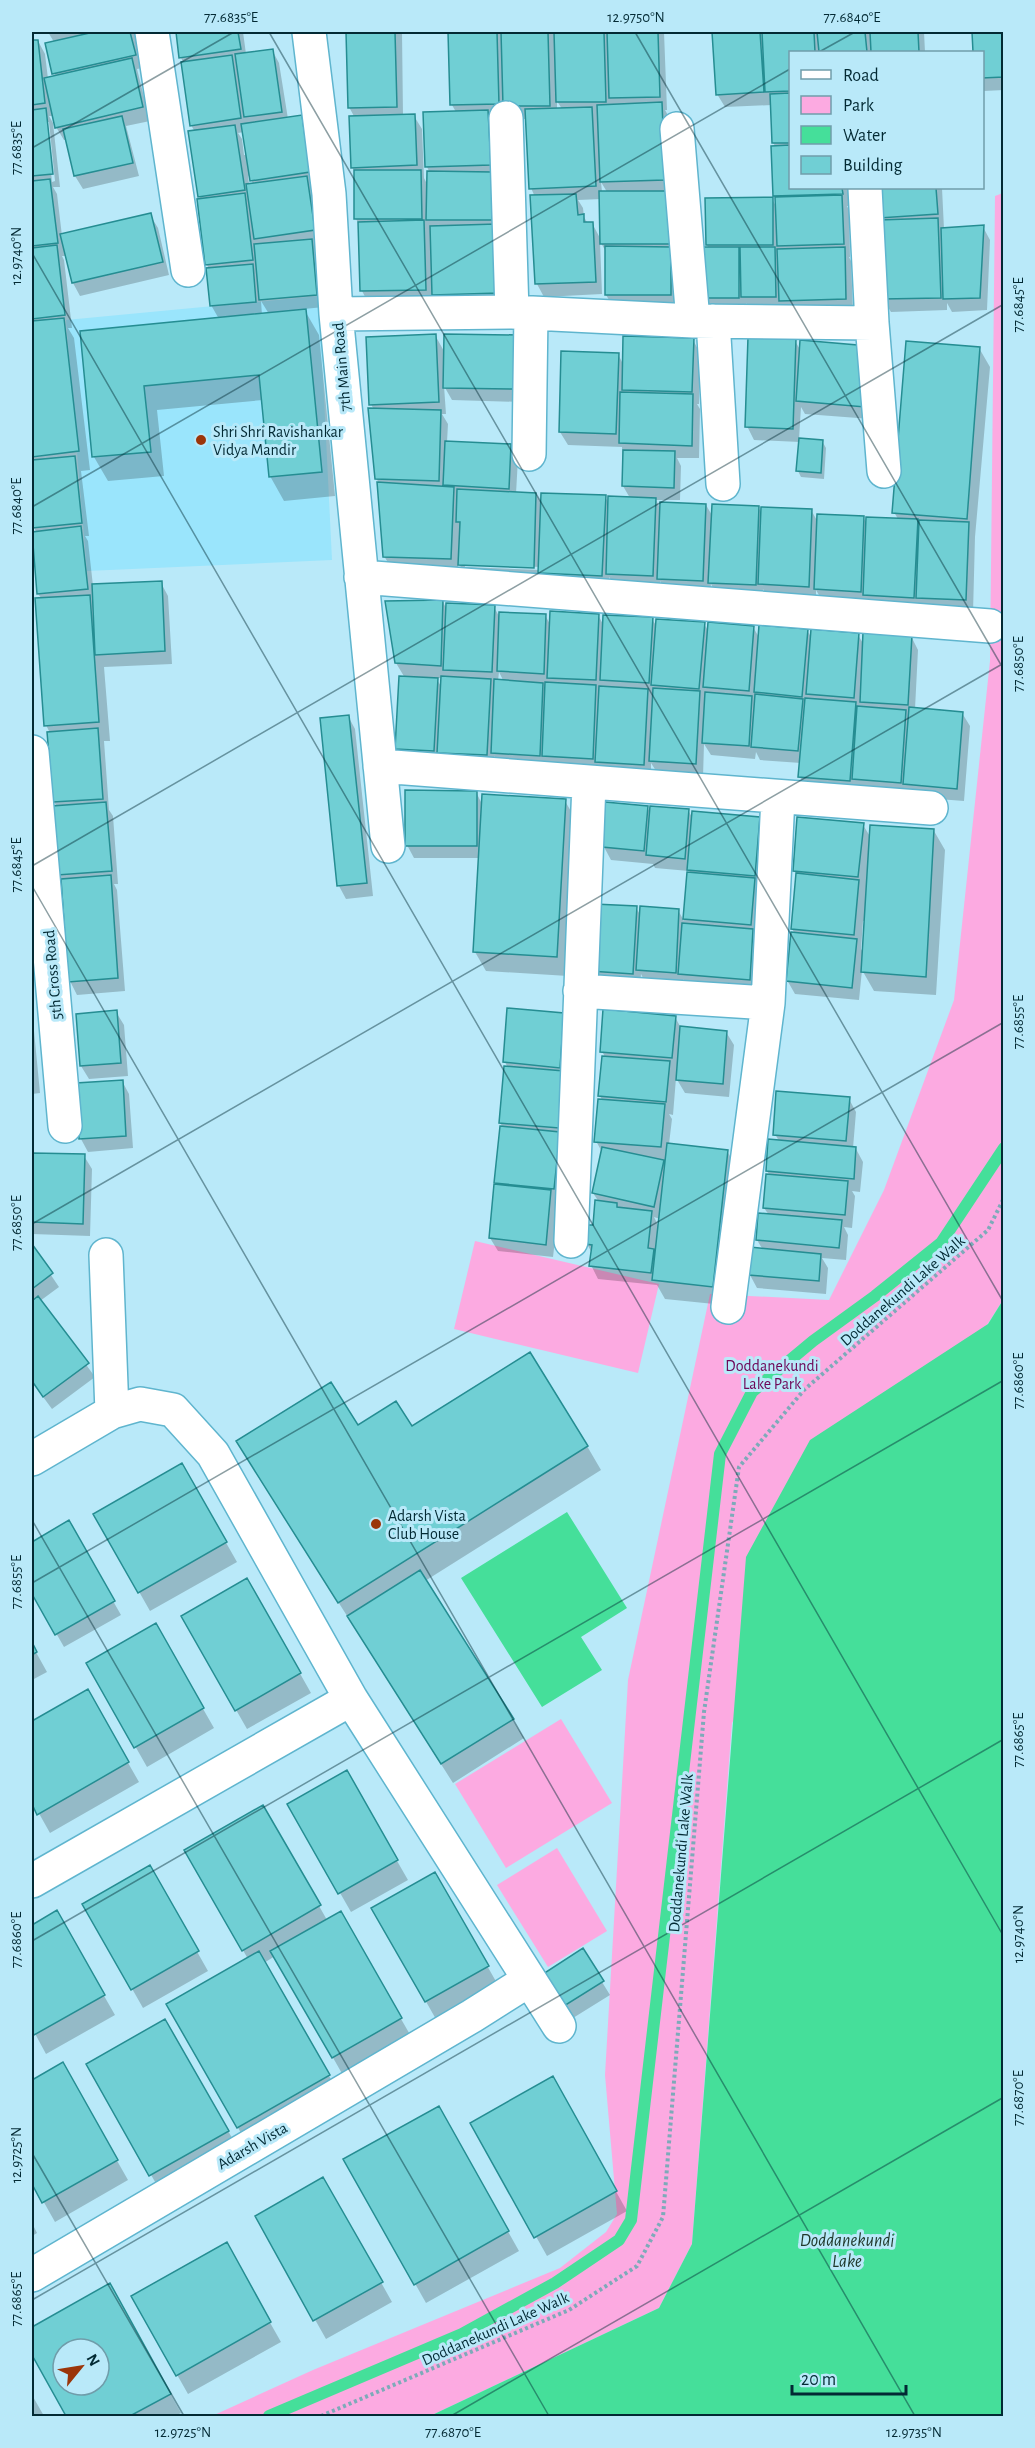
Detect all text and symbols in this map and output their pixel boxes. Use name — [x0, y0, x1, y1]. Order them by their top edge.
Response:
text: 77.6835°E — [204, 10, 258, 25]
text: 12.9750°N — [607, 10, 665, 25]
text: 77.6840°E — [824, 10, 880, 25]
legend — [789, 51, 984, 189]
text: Road — [843, 67, 879, 85]
text: Park — [843, 97, 875, 115]
text: 77.6835°E — [9, 121, 24, 175]
text: Water — [843, 127, 886, 145]
text: Building — [843, 157, 903, 175]
text: 12.9740°N — [9, 227, 24, 285]
text: 77.6845°E — [1011, 277, 1026, 333]
street label: 7th Main Road — [330, 322, 354, 412]
place label: Shri Shri Ravishankar Vidya Mandir — [213, 424, 344, 459]
marker: Shri Shri Ravishankar Vidya Mandir — [194, 433, 208, 447]
text: 77.6840°E — [9, 478, 24, 534]
text: 77.6850°E — [1011, 636, 1026, 692]
text: 77.6845°E — [9, 837, 24, 893]
street label: 5th Cross Road — [41, 929, 65, 1020]
text: 77.6855°E — [1011, 995, 1026, 1049]
text: 77.6850°E — [9, 1195, 24, 1251]
street label: Doddanekundi Lake Walk — [837, 1232, 968, 1349]
text: 77.6860°E — [1011, 1353, 1026, 1409]
park label: Doddanekundi Lake Park — [725, 1358, 819, 1392]
place label: Adarsh Vista Club House — [388, 1508, 466, 1542]
marker: Adarsh Vista Club House — [369, 1517, 383, 1531]
text: 77.6855°E — [9, 1555, 24, 1609]
text: 77.6865°E — [1011, 1712, 1026, 1768]
street label: Doddanekundi Lake Walk — [666, 1772, 696, 1933]
text: 12.9740°N — [1011, 1905, 1026, 1963]
text: 77.6860°E — [9, 1912, 24, 1968]
text: 77.6870°E — [1011, 2070, 1026, 2126]
street label: Adarsh Vista — [215, 2119, 290, 2172]
text: 12.9725°N — [9, 2127, 24, 2183]
water label: Doddanekundi Lake — [800, 2232, 894, 2271]
text: 77.6865°E — [9, 2271, 24, 2327]
street label: Doddanekundi Lake Walk — [419, 2289, 572, 2369]
north arrow — [51, 2337, 111, 2397]
text: N — [83, 2351, 103, 2369]
scale bar — [792, 2358, 906, 2396]
text: 20 m — [801, 2371, 836, 2389]
text: 12.9725°N — [155, 2425, 211, 2440]
text: 77.6870°E — [425, 2425, 481, 2440]
text: 12.9735°N — [886, 2425, 942, 2440]

